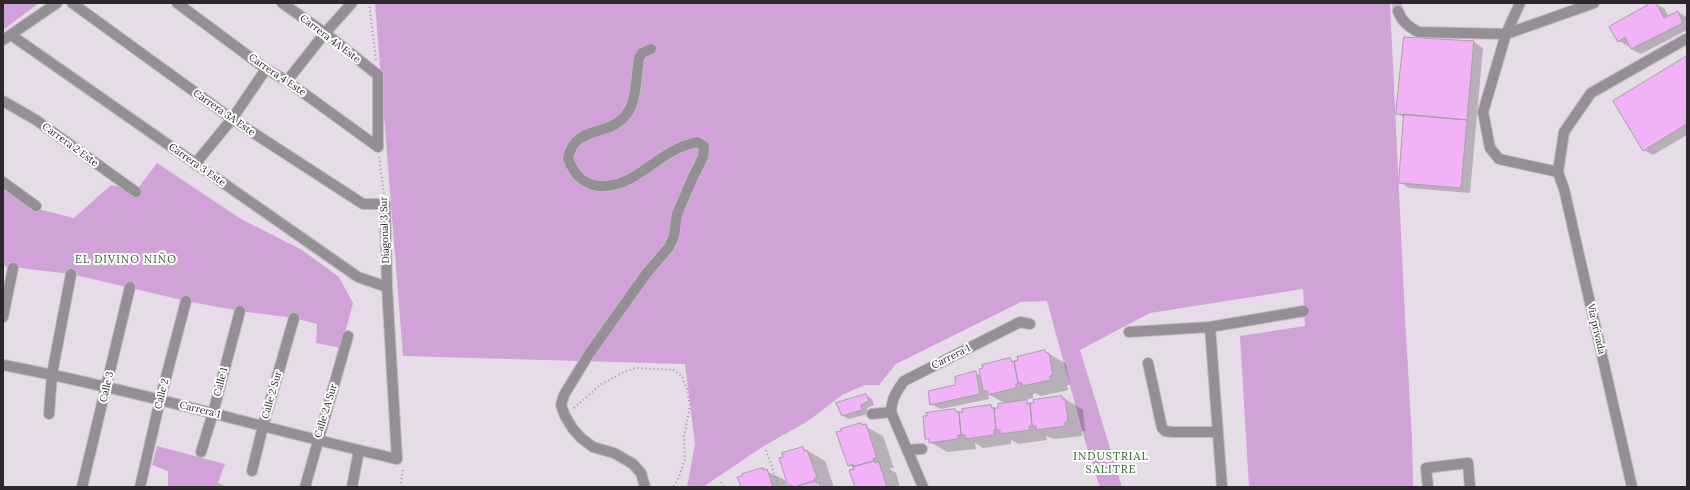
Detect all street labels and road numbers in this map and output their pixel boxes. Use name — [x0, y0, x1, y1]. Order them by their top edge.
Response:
street label: Carrera 4A Este — [297, 12, 363, 66]
street label: Carrera 4 Este — [246, 51, 308, 99]
street label: Carrera 3A Este — [191, 87, 257, 139]
street label: Carrera 2 Este — [40, 121, 100, 169]
street label: Carrera 3 Este — [166, 141, 228, 189]
street label: Diagonal 3 Sur — [378, 196, 392, 264]
street label: Vía privada — [1584, 303, 1608, 355]
street label: Carrera 1 — [930, 342, 972, 372]
street label: Calle 1 — [211, 366, 231, 398]
street label: Calle 3 — [98, 370, 116, 404]
street label: Calle 2 Sur — [259, 370, 285, 420]
street label: Calle 2 — [152, 378, 172, 410]
street label: Calle 2A Sur — [312, 383, 340, 439]
street label: Carrera 1 — [178, 399, 222, 421]

